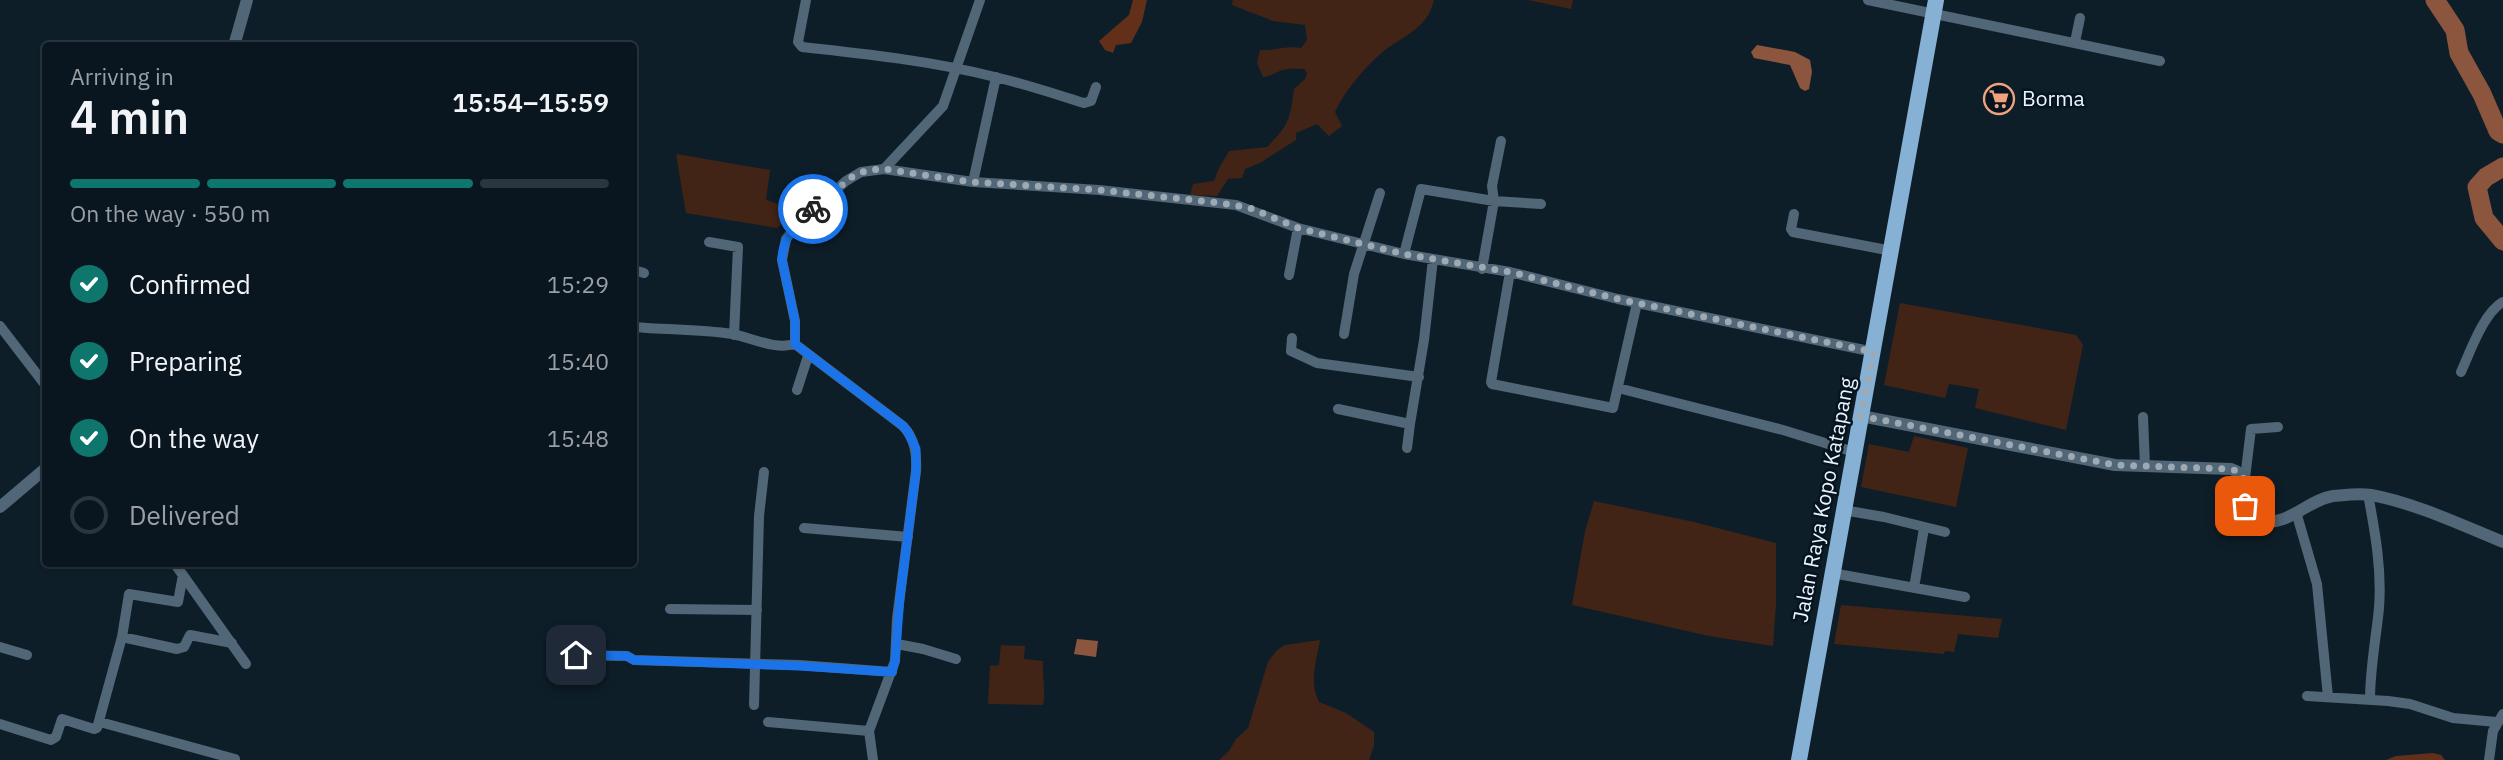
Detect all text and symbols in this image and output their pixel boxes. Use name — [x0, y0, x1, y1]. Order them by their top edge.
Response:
text: Arriving in — [70, 61, 174, 91]
supermarket icon: Borma — [1982, 82, 2016, 116]
place label: Borma — [2022, 84, 2085, 112]
text: 15:54–15:59 — [452, 85, 609, 119]
text: 4 min — [70, 87, 189, 147]
courier — [778, 174, 848, 244]
icon: bike — [794, 190, 832, 228]
text: On the way · 550 m — [70, 198, 270, 228]
icon: check — [70, 265, 108, 303]
text: Confirmed — [129, 267, 251, 301]
text: 15:29 — [547, 269, 609, 299]
icon: check — [70, 342, 108, 380]
text: Preparing — [129, 344, 242, 378]
text: 15:40 — [547, 346, 609, 376]
street label: Jalan Raya Kopo Katapang — [1786, 375, 1861, 625]
icon: check — [70, 419, 108, 457]
text: On the way — [129, 421, 259, 455]
text: 15:48 — [547, 423, 609, 453]
pin — [2215, 476, 2275, 536]
icon: bag — [2226, 487, 2264, 525]
text: Delivered — [129, 498, 240, 532]
pin — [546, 625, 606, 685]
icon: home — [557, 636, 595, 674]

